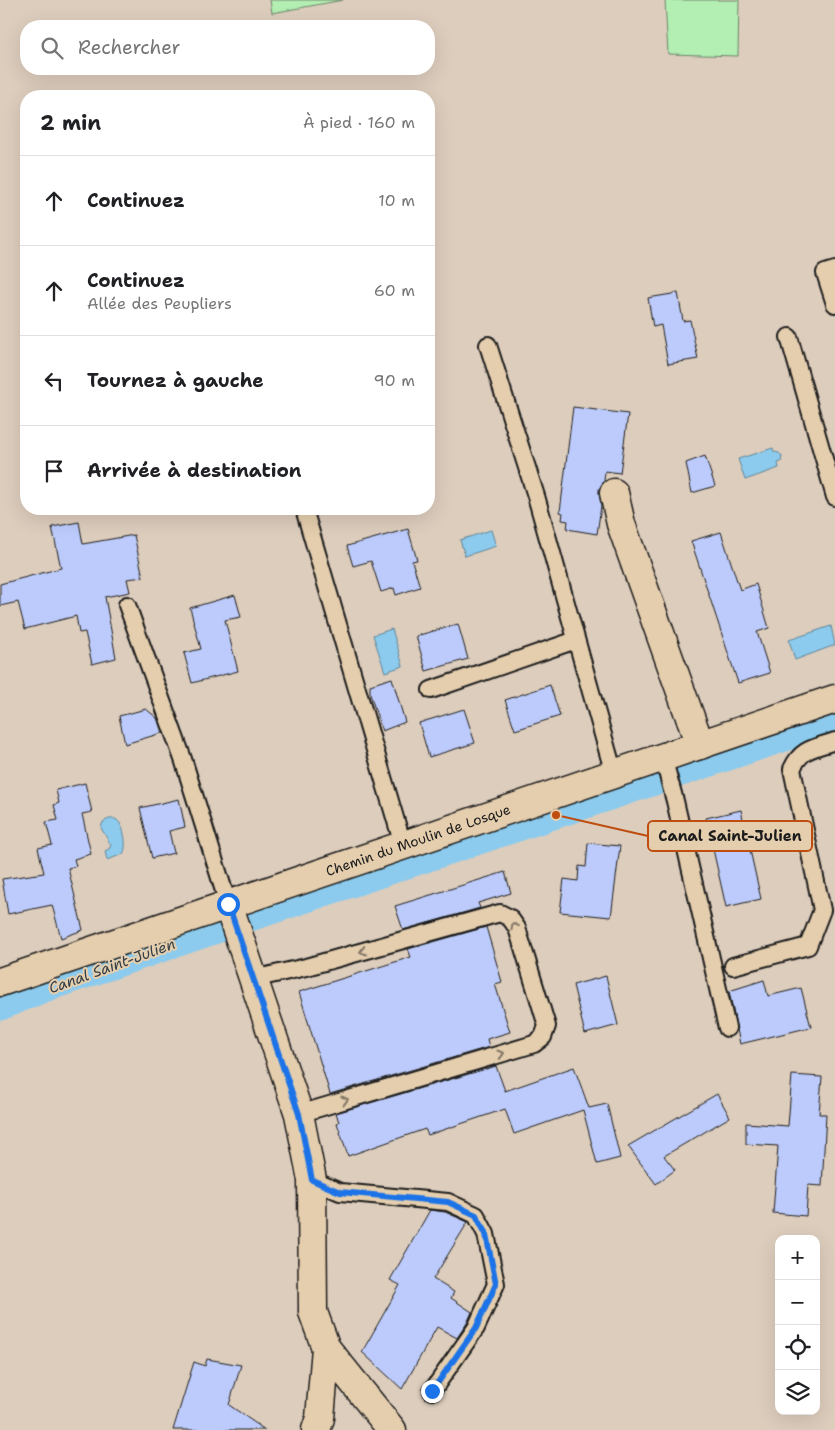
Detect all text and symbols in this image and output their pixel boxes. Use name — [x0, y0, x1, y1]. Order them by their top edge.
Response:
search box — [20, 20, 435, 75]
icon: search — [38, 34, 66, 62]
text: Rechercher — [78, 35, 181, 60]
text: 2 min — [40, 109, 101, 137]
text: À pied · 160 m — [303, 112, 415, 133]
icon: ahead — [40, 187, 68, 215]
text: Continuez — [87, 188, 185, 213]
text: 10 m — [378, 190, 415, 211]
text: Continuez — [87, 268, 185, 293]
icon: ahead — [40, 277, 68, 305]
text: 60 m — [374, 280, 415, 301]
text: Allée des Peupliers — [87, 293, 232, 314]
icon: left — [40, 367, 68, 395]
text: Tournez à gauche — [87, 368, 264, 393]
text: 90 m — [374, 370, 415, 391]
icon: arrive — [40, 457, 68, 485]
text: Arrivée à destination — [87, 458, 301, 483]
street label: Chemin du Moulin de Losque — [323, 800, 513, 880]
callout: Canal Saint-Julien — [648, 821, 812, 851]
text: Canal Saint-Julien — [658, 826, 802, 846]
route start — [217, 893, 240, 916]
one-way arrow — [511, 922, 521, 931]
water label: Canal Saint-Julien — [46, 934, 178, 998]
one-way arrow — [359, 946, 367, 956]
one-way arrow — [497, 1050, 505, 1060]
one-way arrow — [341, 1095, 349, 1105]
map controls — [775, 1235, 820, 1415]
button: + — [775, 1235, 820, 1280]
button: − — [775, 1280, 820, 1325]
button: locate — [775, 1325, 820, 1370]
button: layers — [775, 1370, 820, 1415]
route end — [421, 1380, 444, 1403]

